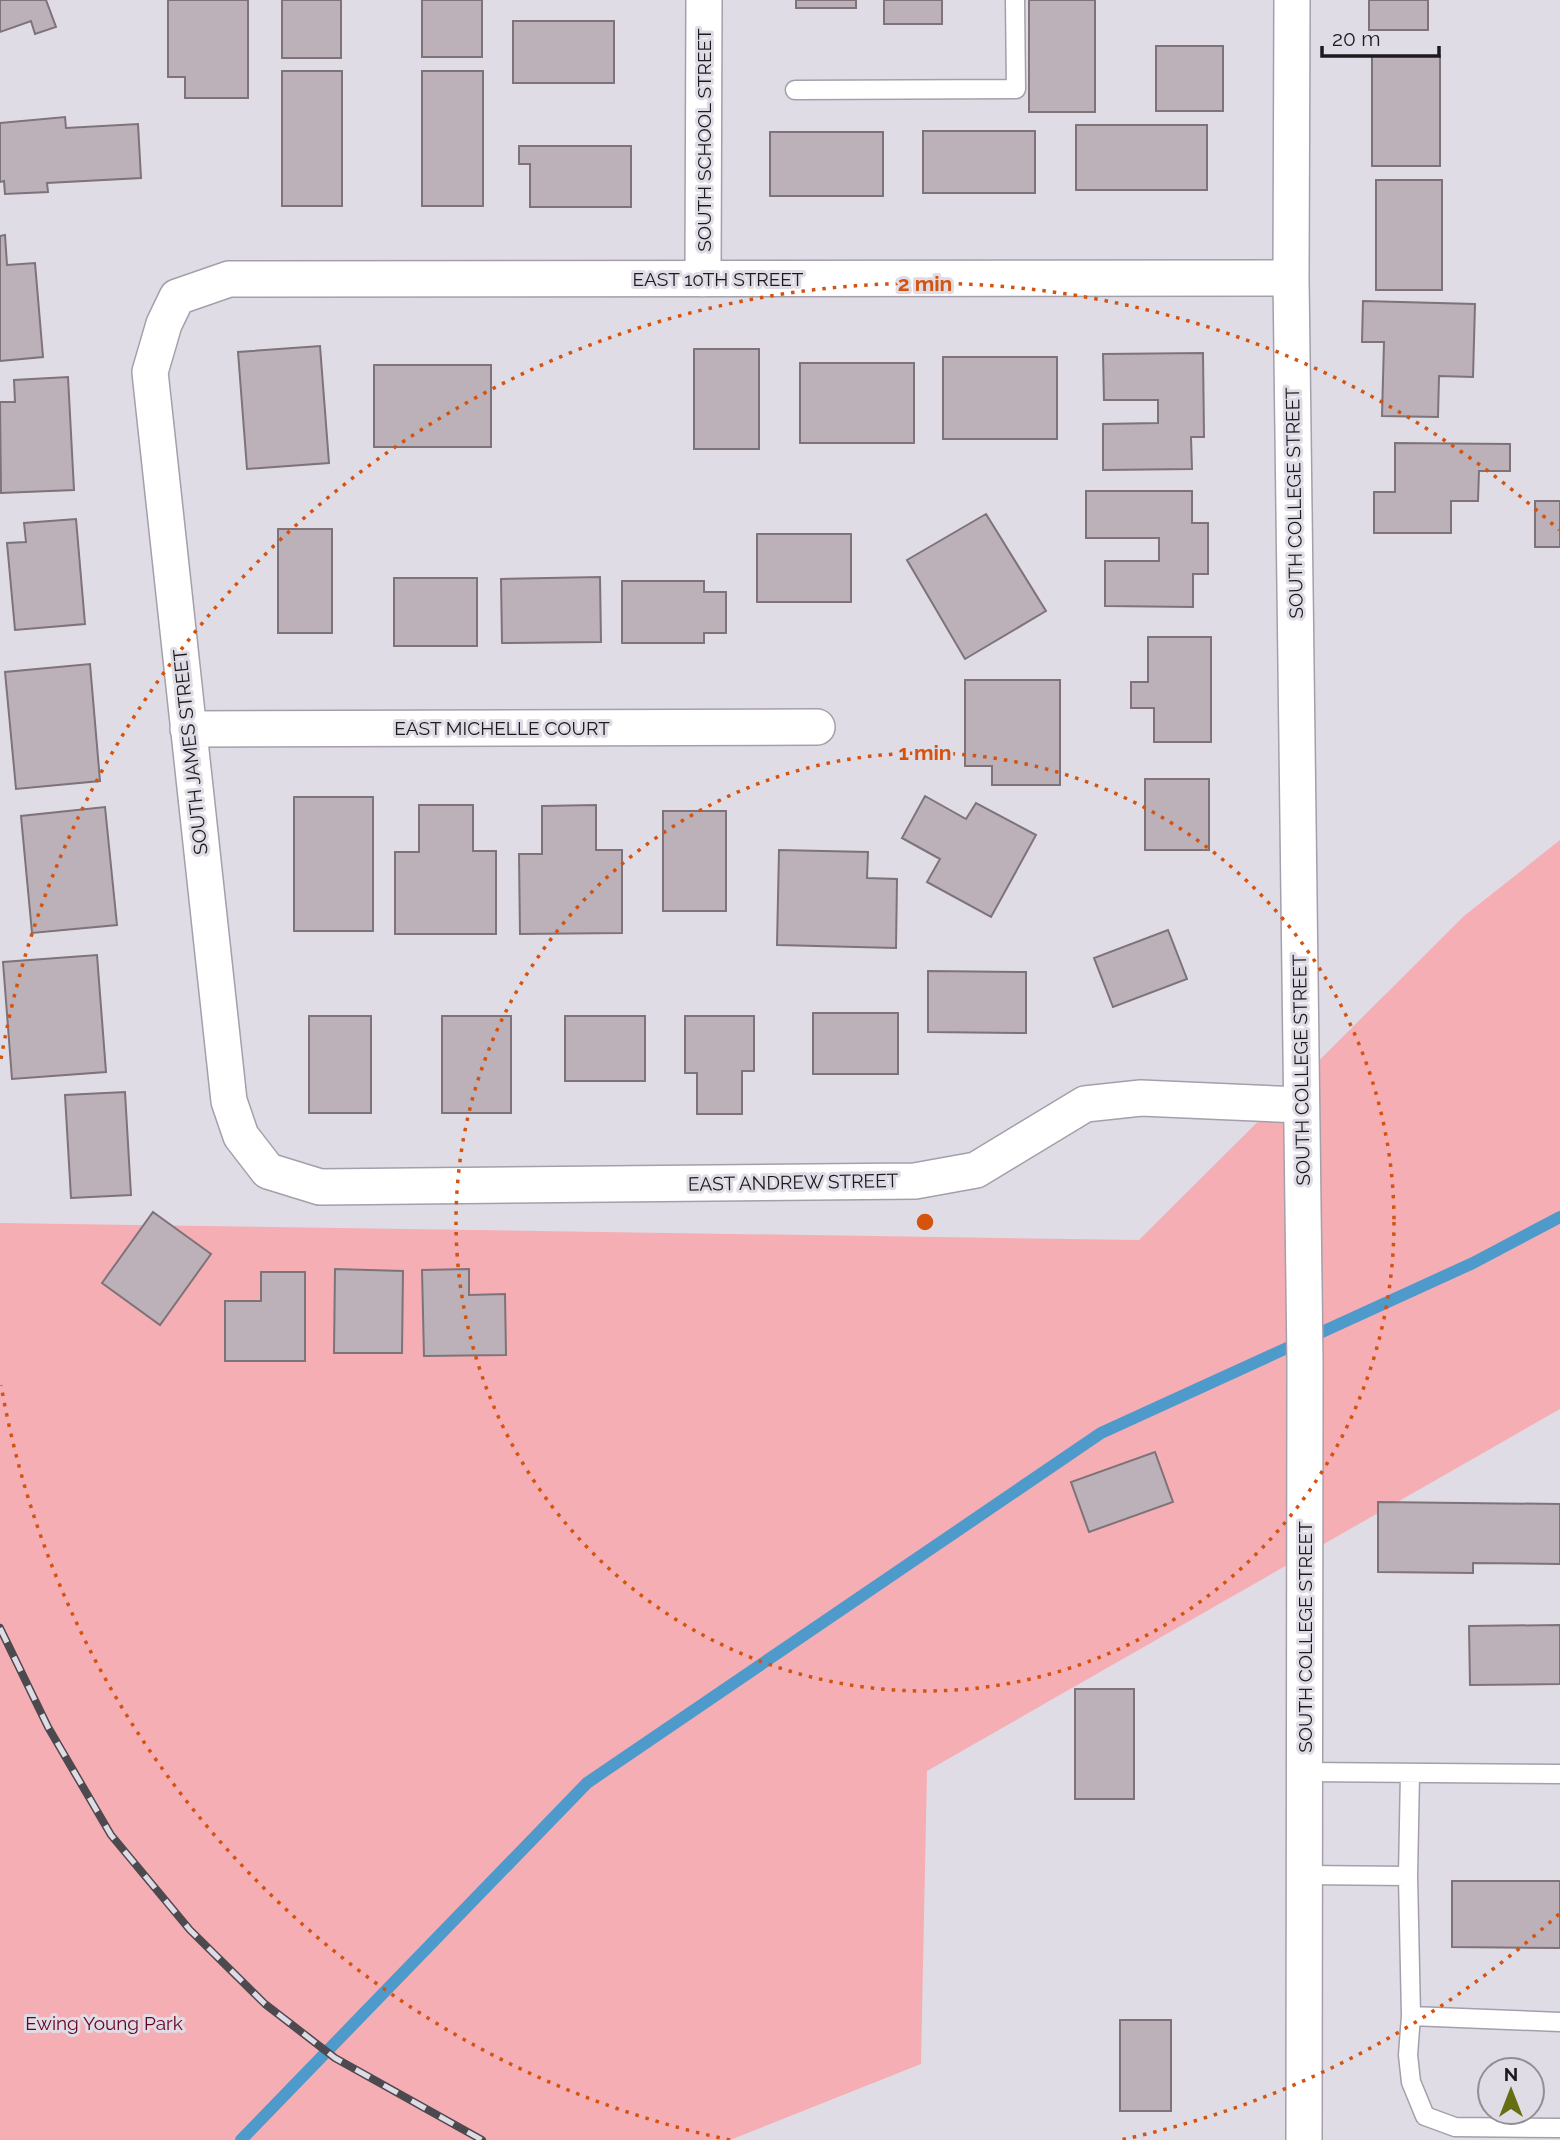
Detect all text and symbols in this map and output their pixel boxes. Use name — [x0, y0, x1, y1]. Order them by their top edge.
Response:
scale bar — [1322, 14, 1439, 58]
text: 20 m — [1332, 26, 1380, 51]
street label: SOUTH SCHOOL STREET — [693, 28, 715, 252]
street label: EAST 10TH STREET — [633, 268, 804, 290]
text: 2 min — [898, 271, 952, 296]
street label: SOUTH COLLEGE STREET — [1281, 387, 1307, 619]
street label: SOUTH JAMES STREET — [168, 648, 212, 856]
street label: EAST MICHELLE COURT — [394, 717, 610, 739]
text: 1 min — [898, 740, 952, 765]
street label: SOUTH COLLEGE STREET — [1288, 954, 1314, 1186]
street label: EAST ANDREW STREET — [688, 1169, 899, 1195]
centre of rings — [913, 1210, 937, 1234]
street label: SOUTH COLLEGE STREET — [1294, 1521, 1316, 1753]
park label: Ewing Young Park — [25, 2012, 183, 2034]
north arrow — [1476, 2056, 1546, 2126]
text: N — [1504, 2063, 1518, 2085]

